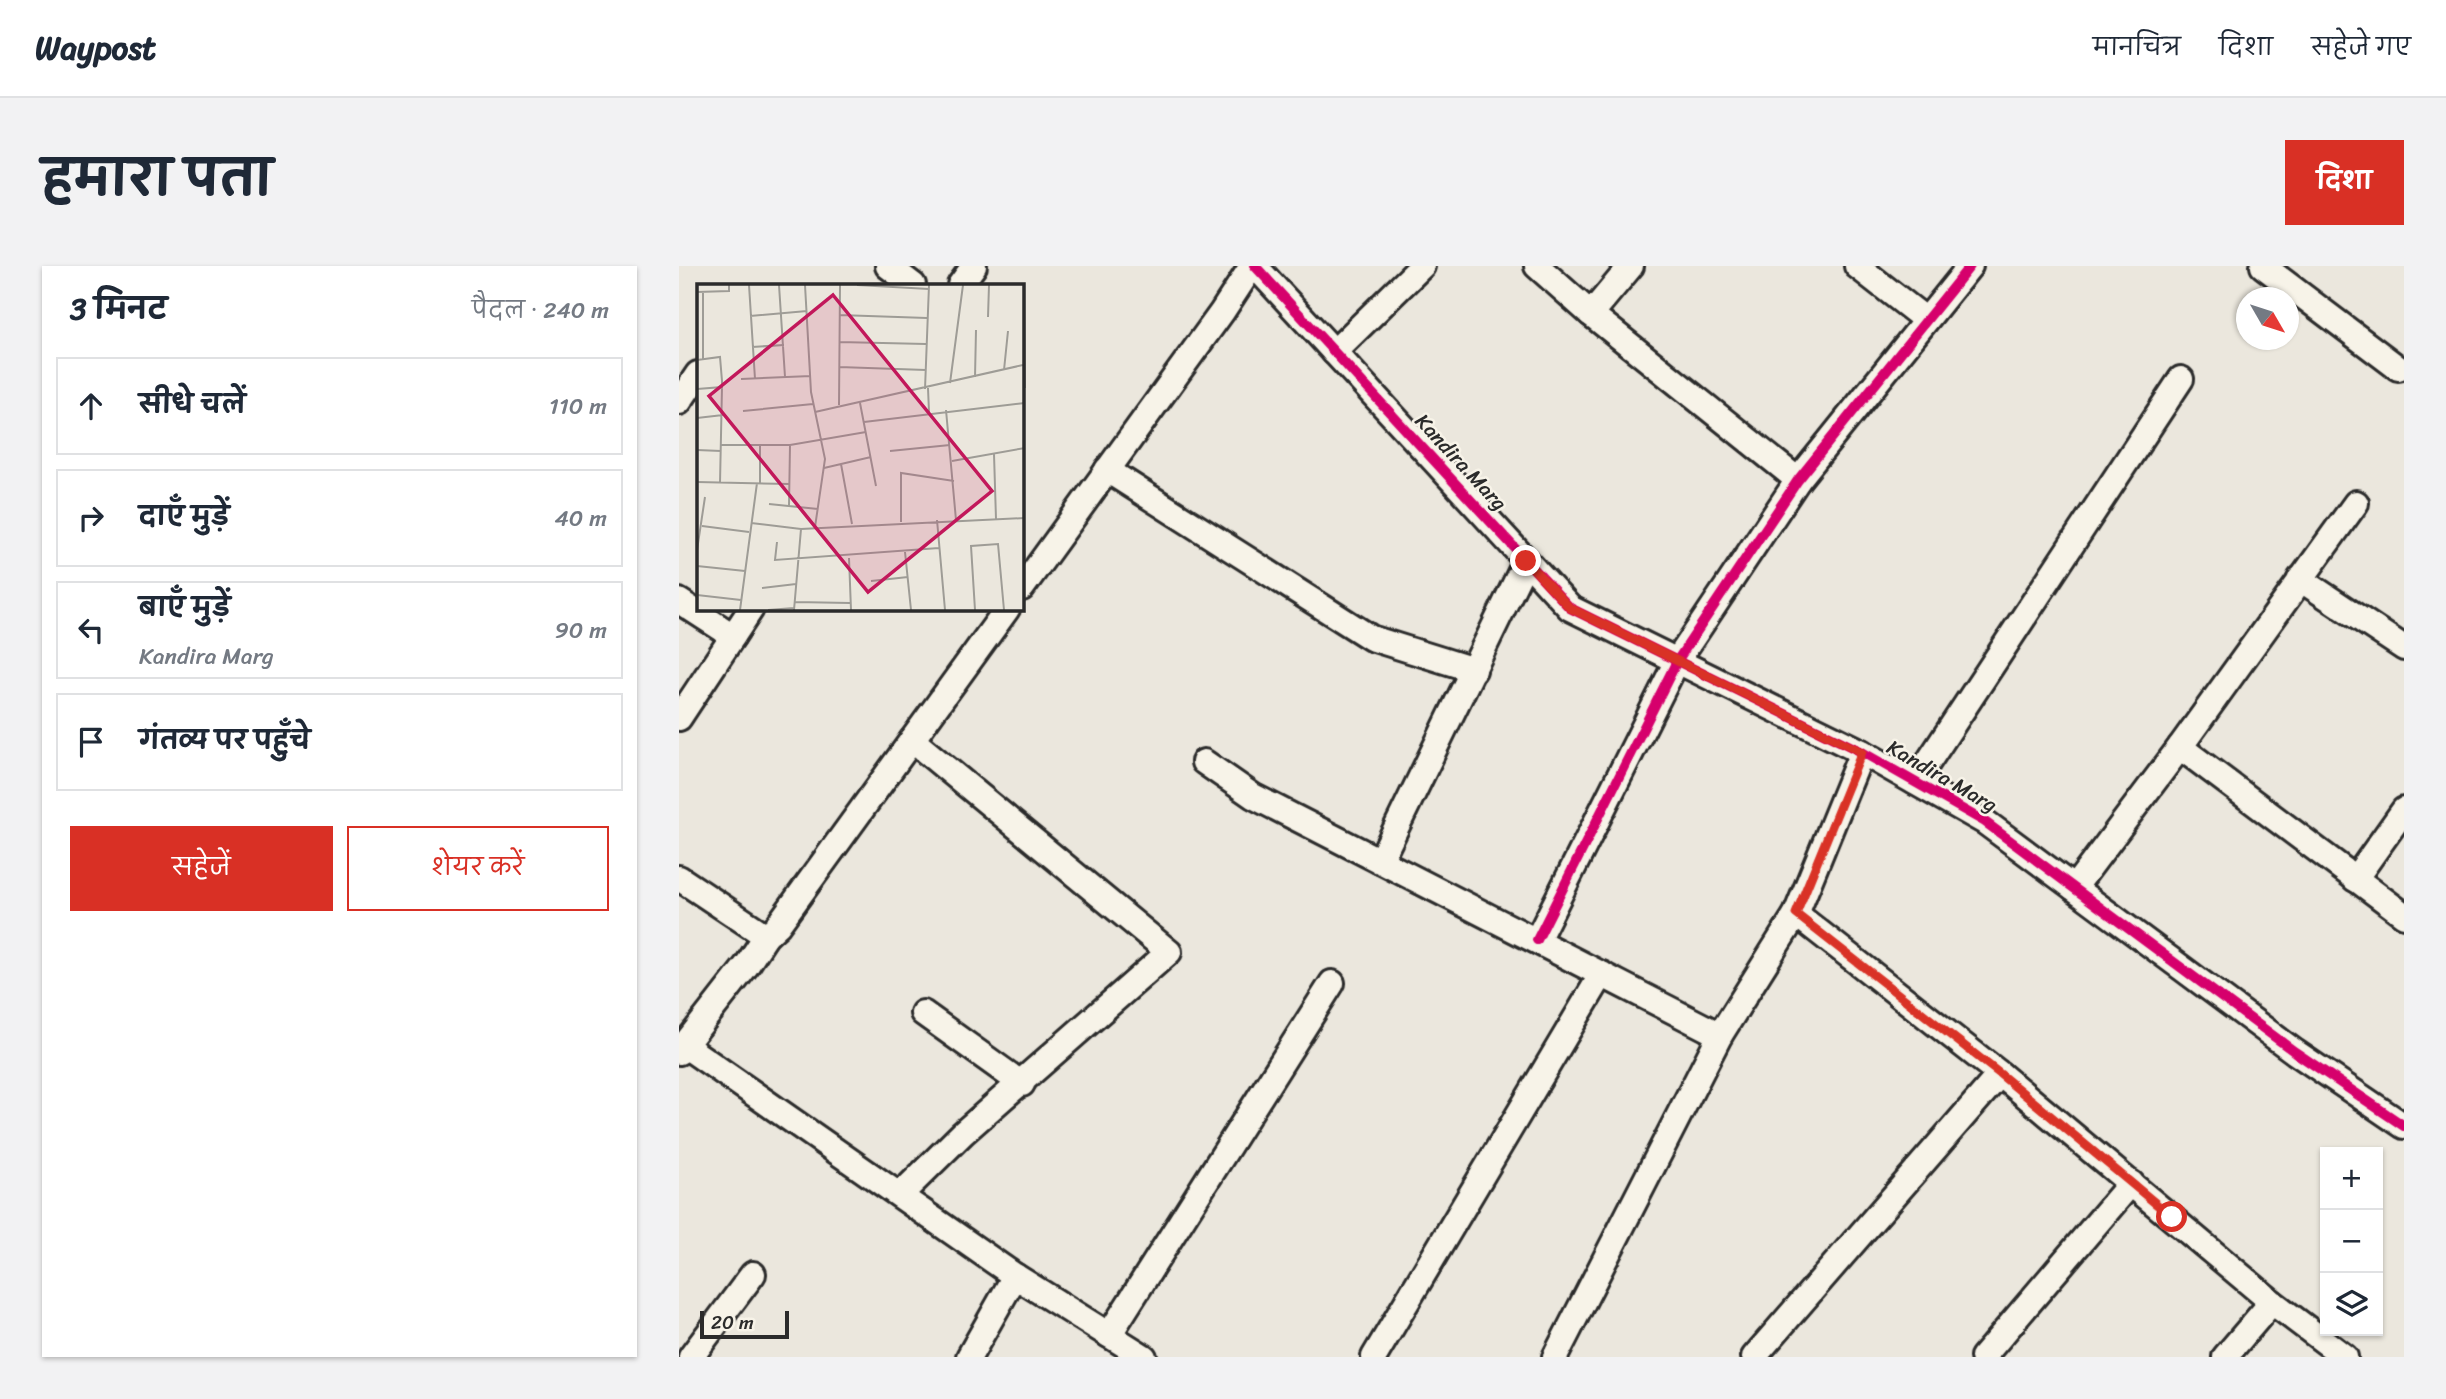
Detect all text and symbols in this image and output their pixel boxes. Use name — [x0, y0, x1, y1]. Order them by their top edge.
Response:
text: Waypost — [35, 19, 156, 77]
text: मानचित्र — [2093, 26, 2181, 68]
text: दिशा — [2219, 26, 2273, 68]
text: सहेजे गए — [2311, 26, 2411, 68]
text: हमारा पता — [42, 135, 273, 222]
button: दिशा — [2285, 140, 2404, 225]
text: 3 मिनट — [70, 282, 167, 336]
inset map — [697, 284, 1024, 611]
north arrow — [2236, 287, 2299, 350]
text: पैदल · 240 m — [472, 290, 609, 331]
text: सीधे चलें — [139, 381, 246, 427]
text: 110 m — [549, 386, 607, 427]
icon: ahead — [72, 387, 110, 425]
street label: Kandira Marg — [1405, 404, 1517, 520]
text: दाएँ मुड़ें — [139, 493, 230, 539]
text: 40 m — [554, 498, 607, 539]
icon: right — [72, 499, 110, 537]
route end — [1510, 545, 1541, 576]
text: बाएँ मुड़ें — [139, 584, 230, 630]
text: 90 m — [555, 610, 607, 651]
icon: left — [72, 611, 110, 649]
text: Kandira Marg — [139, 636, 274, 677]
text: गंतव्य पर पहुँचे — [139, 717, 311, 763]
icon: arrive — [72, 723, 110, 761]
street label: Kandira Marg — [1879, 729, 2005, 823]
button: सहेजें — [70, 826, 333, 911]
button: शेयर करें — [347, 826, 609, 911]
map controls — [2320, 1147, 2383, 1336]
button: + — [2320, 1147, 2383, 1210]
route start — [2156, 1201, 2187, 1232]
button: − — [2320, 1210, 2383, 1273]
button: layers — [2320, 1273, 2383, 1336]
text: 20 m — [711, 1306, 754, 1339]
scale bar — [700, 1308, 789, 1340]

